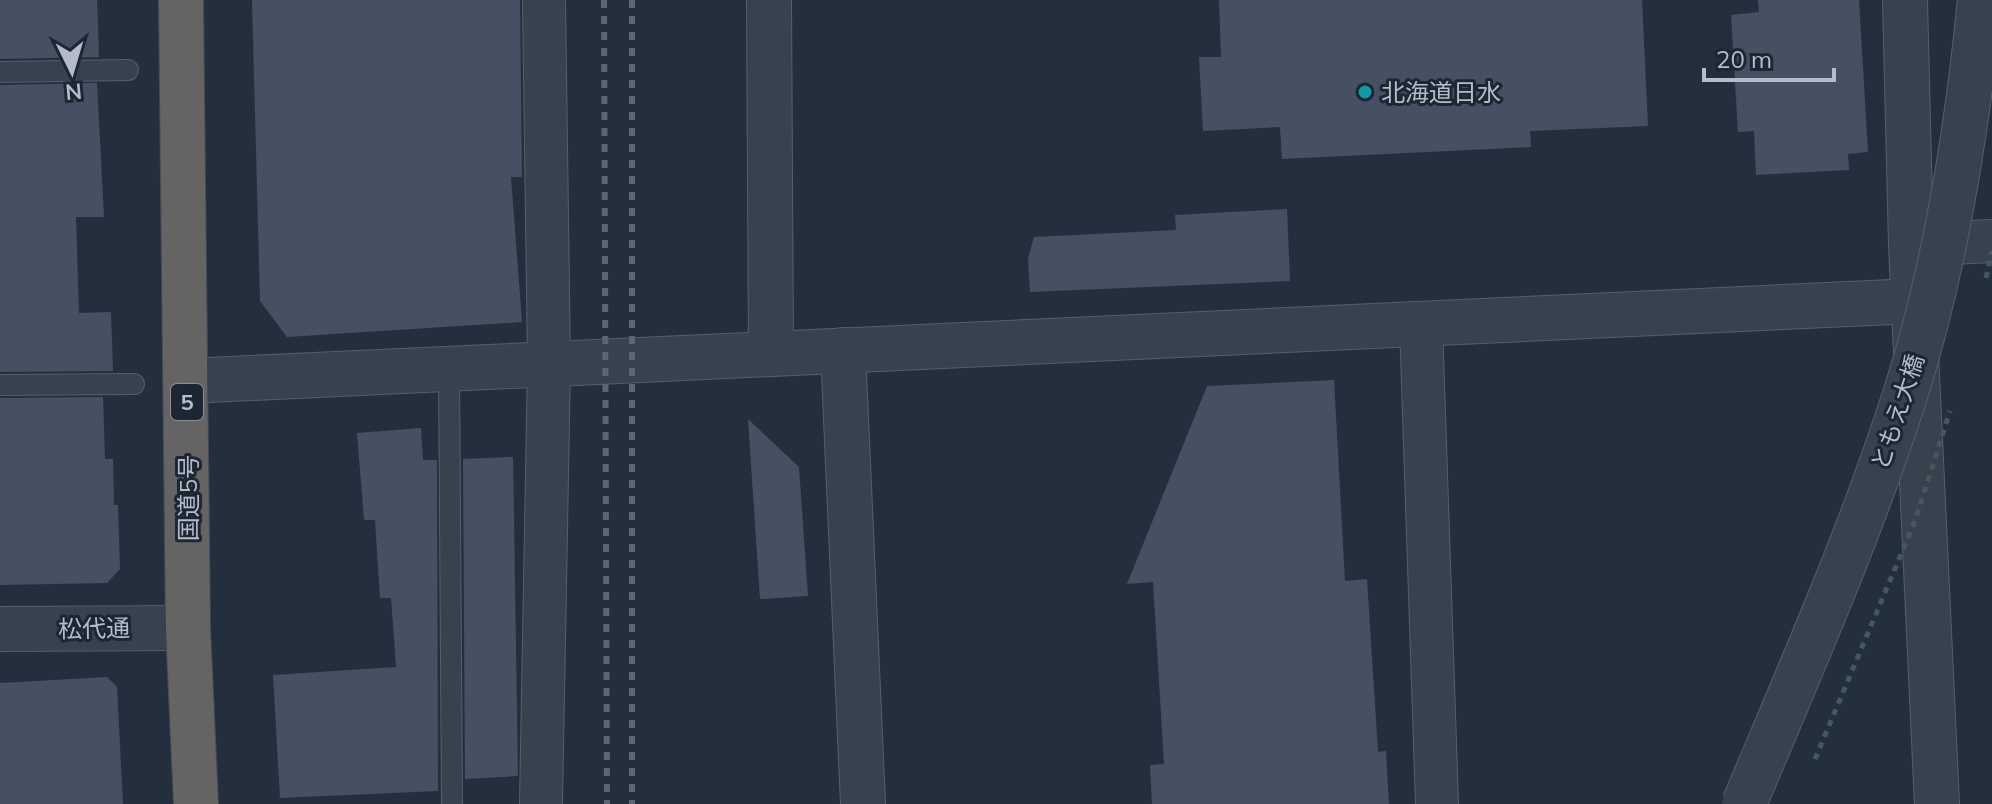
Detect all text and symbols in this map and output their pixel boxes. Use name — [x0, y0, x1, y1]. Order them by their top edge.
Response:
north arrow — [32, 32, 112, 112]
scale bar — [1704, 32, 1834, 82]
text: 20 m — [1716, 44, 1772, 74]
text: N — [64, 77, 83, 107]
place label: 北海道日水 — [1381, 77, 1501, 107]
marker: 北海道日水 — [1356, 83, 1374, 101]
street label: ともえ大橋 — [1864, 350, 1930, 474]
road number: 5 — [171, 384, 203, 420]
street label: 国道5号 — [173, 455, 203, 541]
street label: 松代通 — [58, 612, 130, 644]

